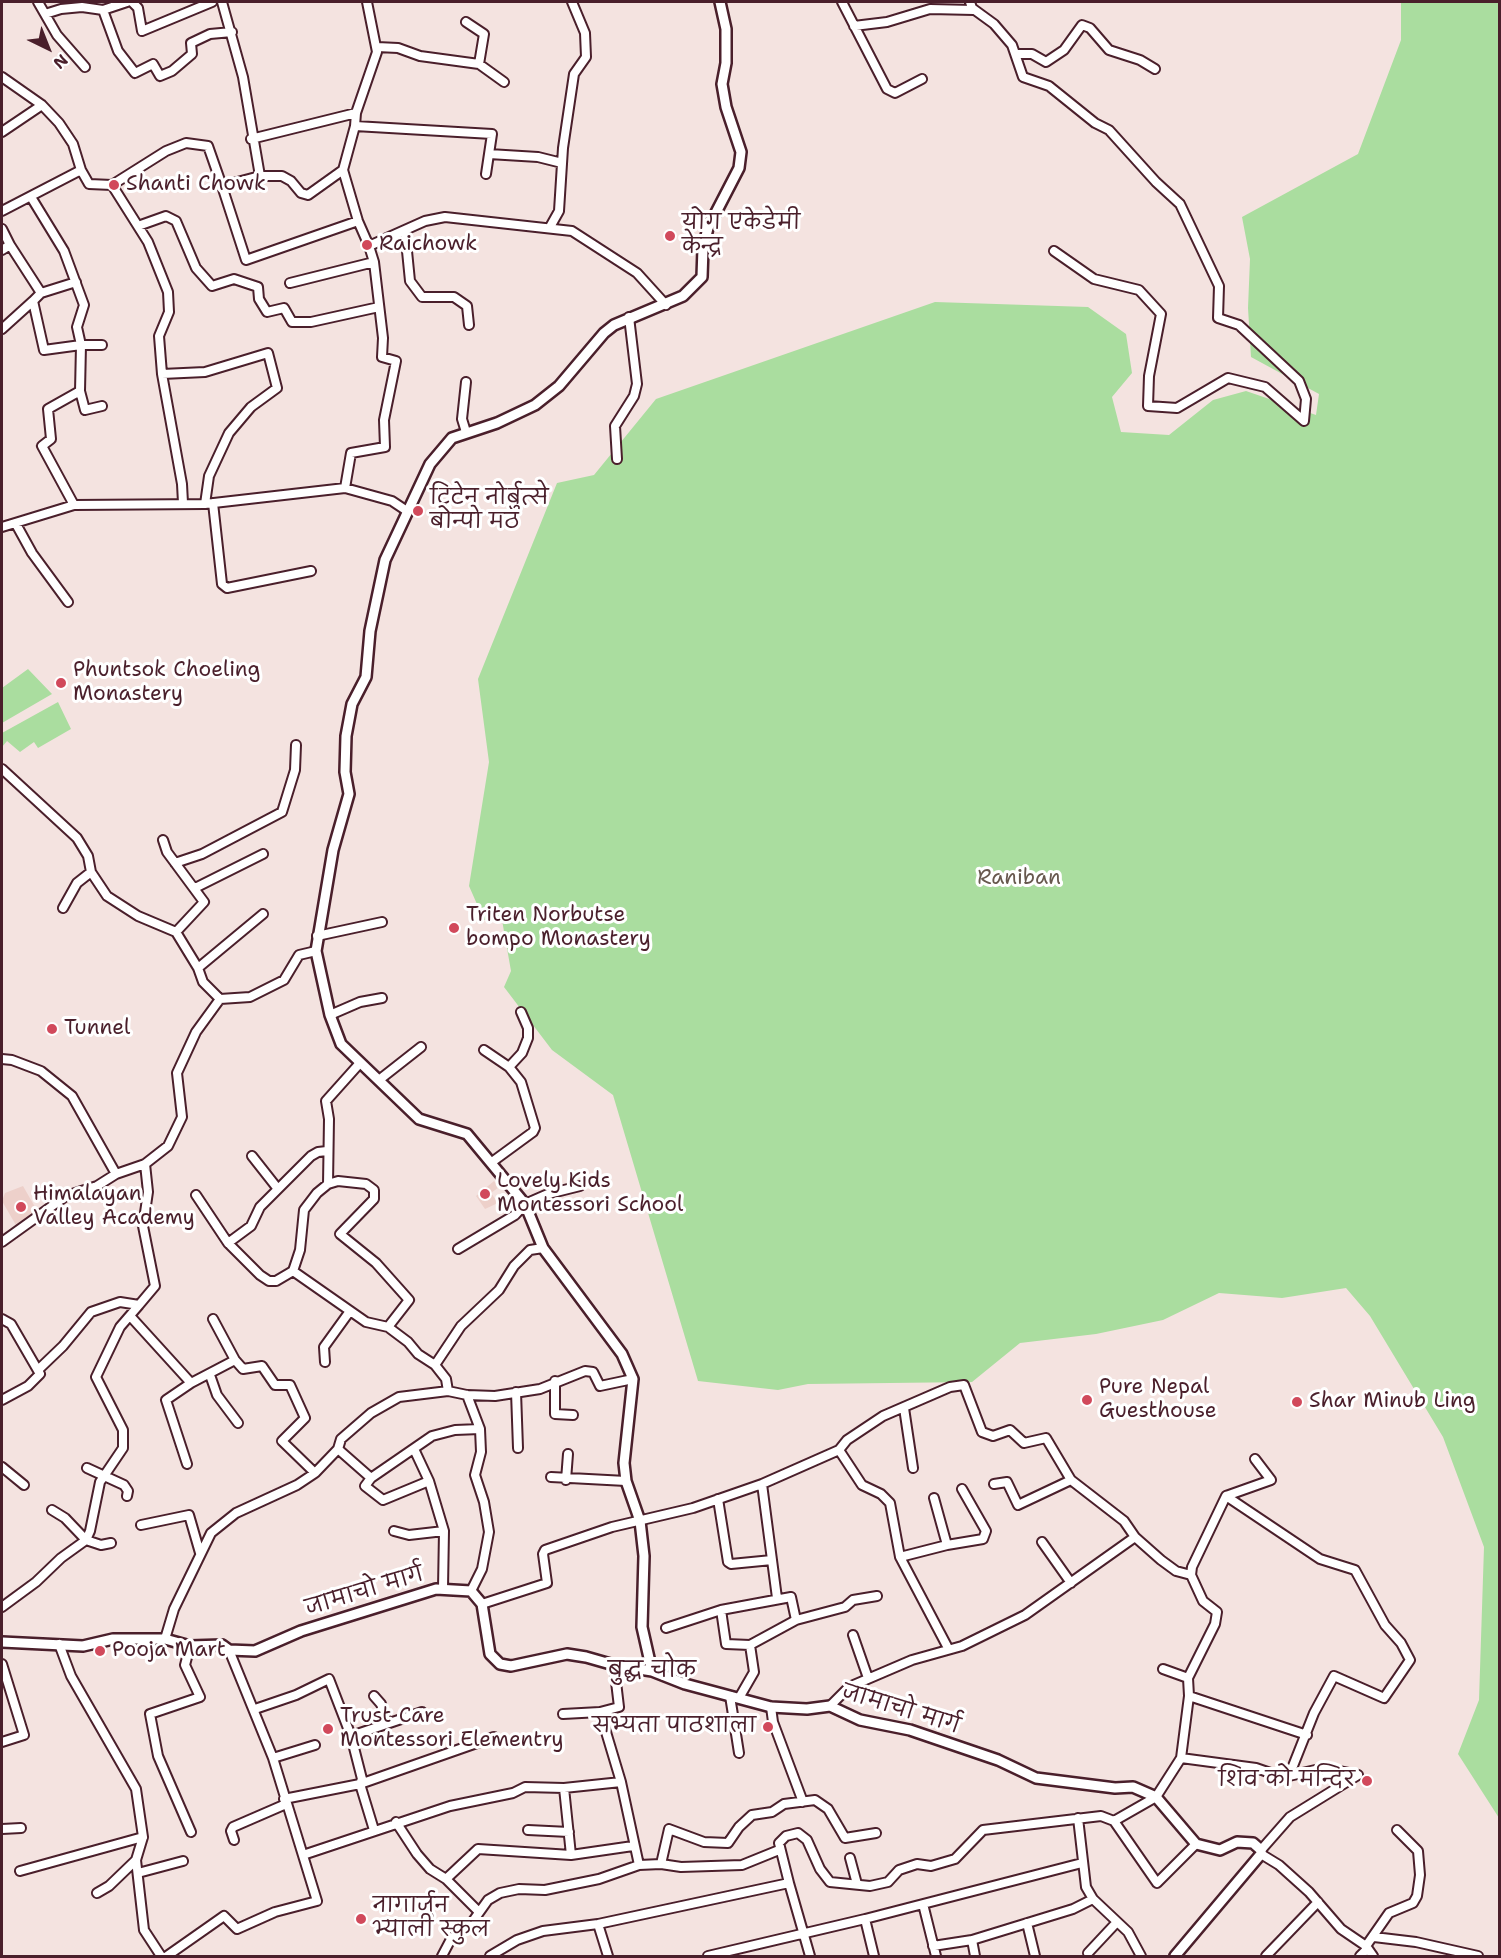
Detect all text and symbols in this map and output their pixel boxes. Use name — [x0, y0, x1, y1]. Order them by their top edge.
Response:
north arrow — [18, 18, 78, 78]
text: N — [49, 50, 72, 74]
place label: Shanti Chowk — [126, 172, 266, 198]
marker: Shanti Chowk — [107, 178, 121, 192]
place label: योग एकेडेमी केन्द्र — [682, 211, 800, 261]
marker: योग एकेडेमी केन्द्र — [663, 229, 677, 243]
place label: Raichowk — [379, 232, 477, 258]
marker: Raichowk — [360, 238, 374, 252]
place label: ट्रिटेन नोर्बुत्से बोन्पो मठ — [430, 486, 549, 536]
marker: ट्रिटेन नोर्बुत्से बोन्पो मठ — [411, 504, 425, 518]
place label: Phuntsok Choeling Monastery — [73, 658, 260, 708]
marker: Phuntsok Choeling Monastery — [54, 676, 68, 690]
park label: Raniban — [977, 866, 1061, 892]
place label: Triten Norbutse bompo Monastery — [466, 903, 651, 953]
marker: Triten Norbutse bompo Monastery — [447, 921, 461, 935]
place label: Tunnel — [64, 1016, 130, 1042]
marker: Tunnel — [45, 1022, 59, 1036]
place label: Lovely Kids Montessori School — [497, 1169, 683, 1219]
place label: Himalayan Valley Academy — [33, 1182, 195, 1232]
marker: Lovely Kids Montessori School — [478, 1187, 492, 1201]
marker: Himalayan Valley Academy — [14, 1200, 28, 1214]
place label: Pure Nepal Guesthouse — [1099, 1375, 1217, 1425]
place label: Shar Minub Ling — [1309, 1389, 1476, 1415]
marker: Pure Nepal Guesthouse — [1080, 1393, 1094, 1407]
marker: Shar Minub Ling — [1290, 1395, 1304, 1409]
street label: जामाचो मार्ग — [303, 1562, 427, 1622]
place label: Pooja Mart — [112, 1638, 226, 1664]
marker: Pooja Mart — [93, 1644, 107, 1658]
district label: बुद्ध चोक — [608, 1658, 696, 1684]
street label: जामाचो मार्ग — [839, 1680, 963, 1740]
place label: Trust Care Montessori Elementry — [340, 1704, 564, 1754]
place label: सभ्यता पाठशाला — [592, 1714, 756, 1740]
marker: सभ्यता पाठशाला — [761, 1720, 775, 1734]
marker: Trust Care Montessori Elementry — [321, 1722, 335, 1736]
place label: शिव को मन्दिर — [1218, 1768, 1355, 1794]
marker: शिव को मन्दिर — [1360, 1774, 1374, 1788]
place label: नागार्जुन भ्याली स्कुल — [373, 1894, 489, 1944]
marker: नागार्जुन भ्याली स्कुल — [354, 1912, 368, 1926]

